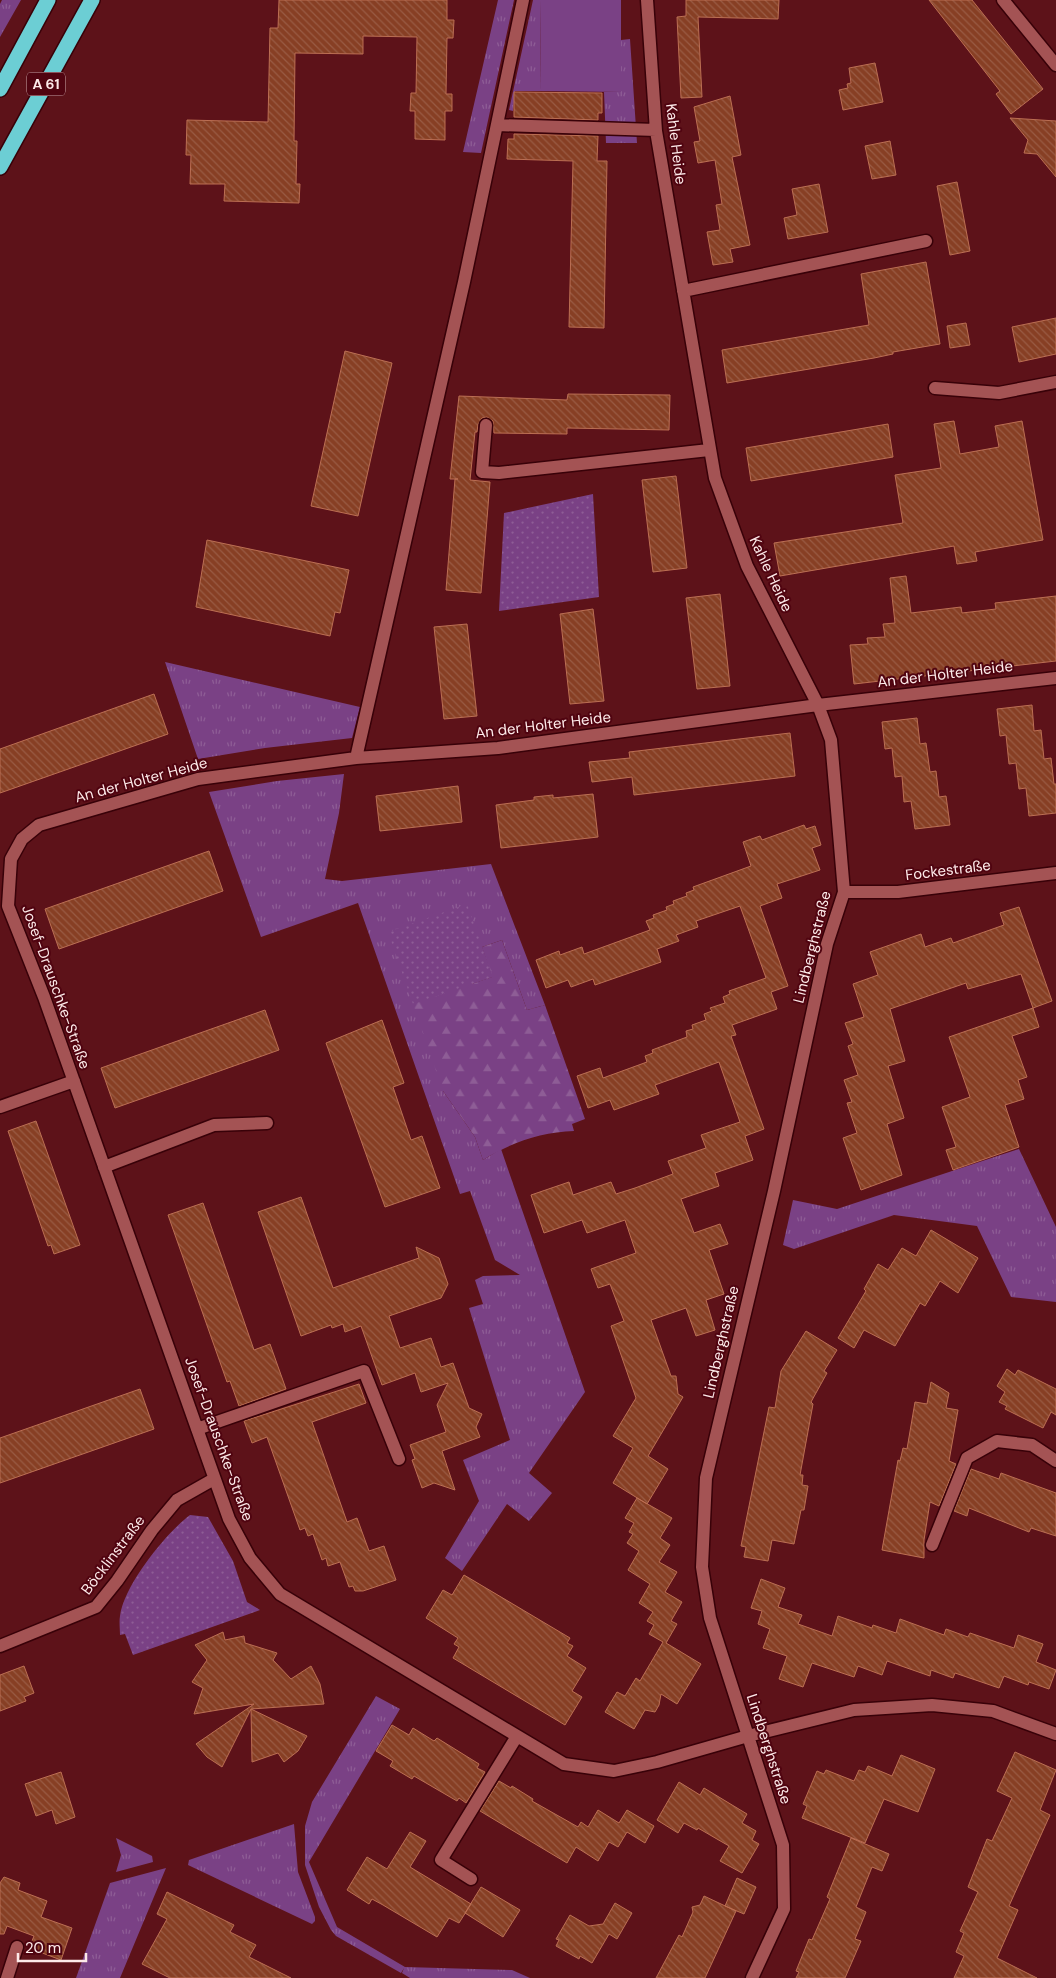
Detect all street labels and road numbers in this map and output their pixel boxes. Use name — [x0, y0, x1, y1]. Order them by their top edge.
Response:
road number: A 61 — [27, 72, 65, 96]
street label: Kahle Heide — [661, 102, 691, 186]
street label: Kahle Heide — [745, 533, 797, 615]
street label: An der Holter Heide — [876, 656, 1014, 692]
street label: An der Holter Heide — [474, 707, 612, 743]
street label: An der Holter Heide — [72, 753, 210, 807]
street label: Fockestraße — [904, 855, 992, 885]
street label: Lindberghstraße — [788, 889, 836, 1005]
street label: Josef-Drauschke-Straße — [17, 902, 95, 1072]
street label: Lindberghstraße — [698, 1284, 744, 1400]
street label: Josef-Drauschke-Straße — [180, 1354, 258, 1524]
street label: Böcklinstraße — [77, 1511, 149, 1599]
street label: Lindberghstraße — [742, 1691, 796, 1807]

